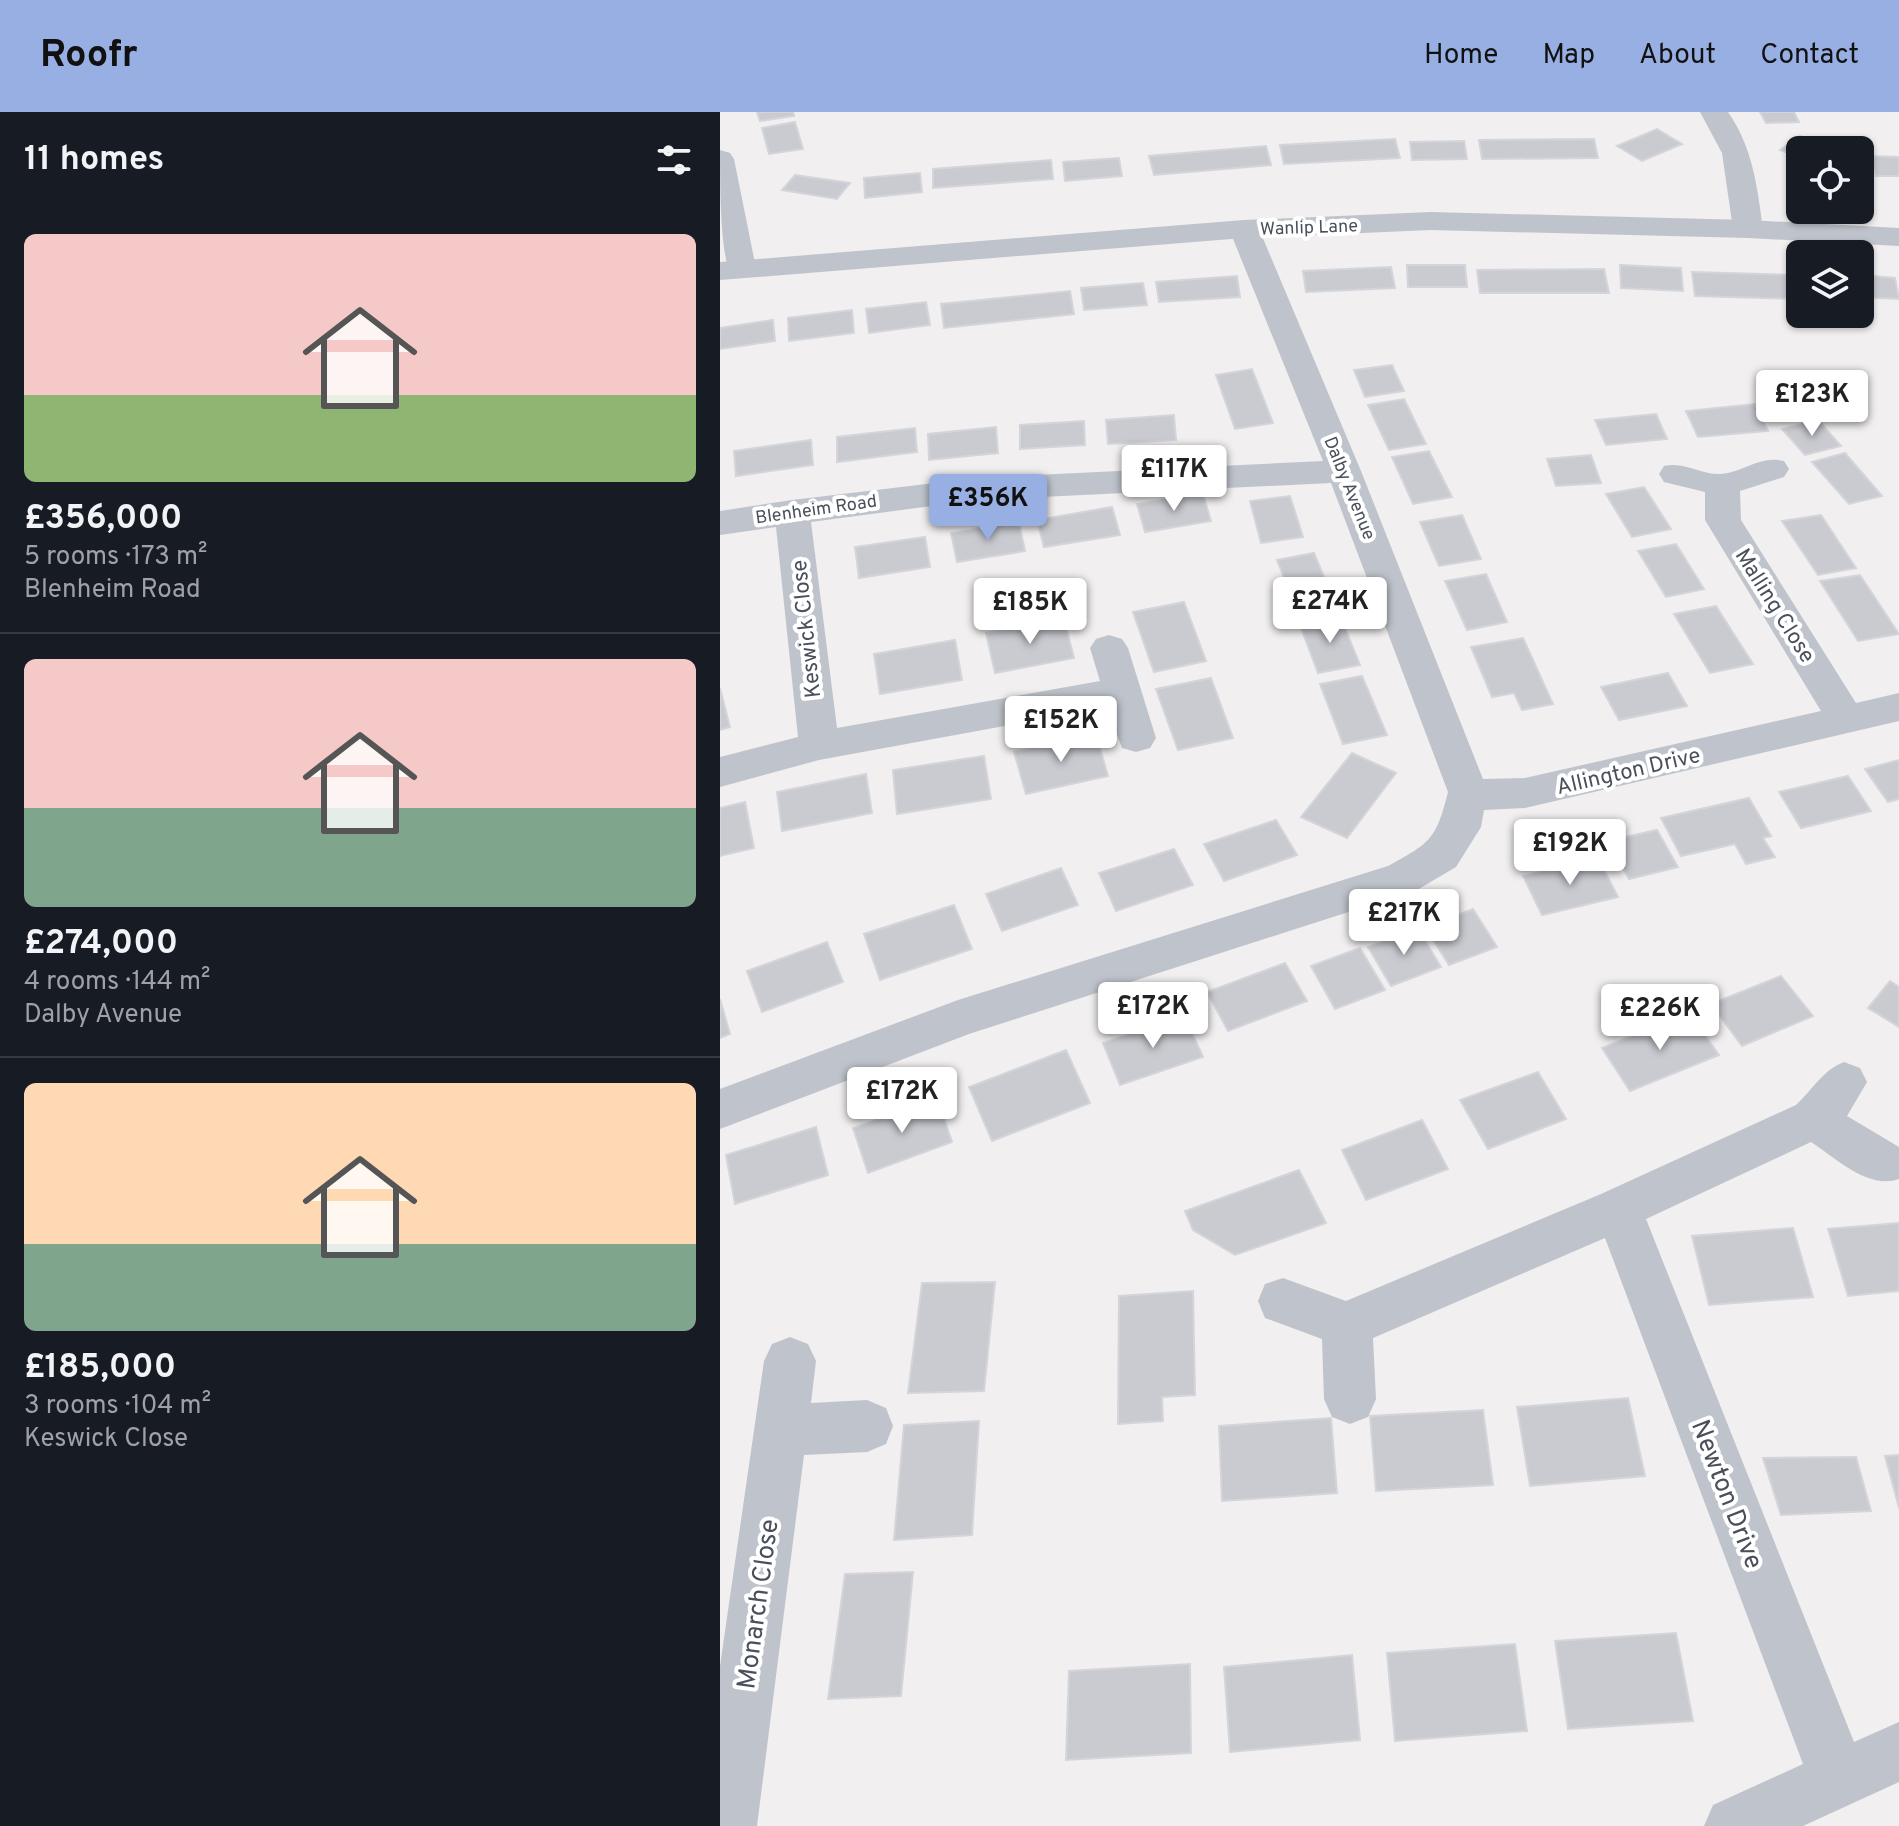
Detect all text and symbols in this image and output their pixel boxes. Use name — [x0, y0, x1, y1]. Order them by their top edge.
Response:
text: Roofr — [40, 32, 138, 81]
text: Home — [1424, 38, 1498, 74]
text: Map — [1542, 38, 1595, 74]
text: About — [1639, 38, 1716, 74]
text: Contact — [1760, 38, 1859, 74]
map controls — [1786, 136, 1874, 328]
button: locate — [1786, 136, 1874, 224]
icon: filters — [652, 138, 696, 182]
text: 11 homes — [24, 139, 164, 182]
street label: Wanlip Lane — [1260, 215, 1358, 242]
button: layers — [1786, 240, 1874, 328]
icon: home — [288, 286, 432, 430]
pin: £123K — [1756, 370, 1868, 438]
text: £123K — [1774, 379, 1850, 412]
street label: Dalby Avenue — [1317, 434, 1380, 544]
pin: £117K — [1118, 445, 1230, 513]
text: £117K — [1140, 454, 1208, 487]
pin: £356K — [932, 474, 1044, 542]
text: £356K — [947, 483, 1029, 516]
street label: Blenheim Road — [754, 491, 878, 530]
text: £356,000 — [24, 498, 182, 541]
text: 5 rooms · 173 m² — [24, 541, 207, 574]
street label: Malling Close — [1728, 544, 1820, 669]
street label: Keswick Close — [787, 558, 828, 699]
text: Blenheim Road — [24, 574, 201, 607]
pin: £274K — [1274, 577, 1386, 645]
pin: £185K — [974, 578, 1086, 646]
text: £274K — [1291, 586, 1369, 619]
text: £185K — [992, 587, 1068, 620]
pin: £152K — [1005, 696, 1117, 764]
text: £152K — [1023, 705, 1099, 738]
icon: home — [288, 711, 432, 855]
street label: Allington Drive — [1554, 743, 1703, 802]
pin: £192K — [1514, 819, 1626, 887]
text: £192K — [1532, 828, 1608, 861]
pin: £217K — [1348, 889, 1460, 957]
text: £217K — [1367, 898, 1441, 931]
text: £274,000 — [24, 923, 178, 966]
text: 4 rooms · 144 m² — [24, 966, 210, 999]
pin: £172K — [1097, 982, 1209, 1050]
pin: £226K — [1604, 984, 1716, 1052]
text: £172K — [1116, 991, 1190, 1024]
text: £226K — [1619, 993, 1701, 1026]
text: Dalby Avenue — [24, 999, 182, 1032]
pin: £172K — [846, 1067, 958, 1135]
text: £172K — [865, 1076, 939, 1109]
icon: home — [288, 1135, 432, 1279]
text: £185,000 — [24, 1347, 176, 1390]
text: 3 rooms · 104 m² — [24, 1390, 211, 1423]
street label: Newton Drive — [1682, 1416, 1769, 1574]
text: Keswick Close — [24, 1423, 188, 1456]
street label: Monarch Close — [731, 1517, 788, 1691]

